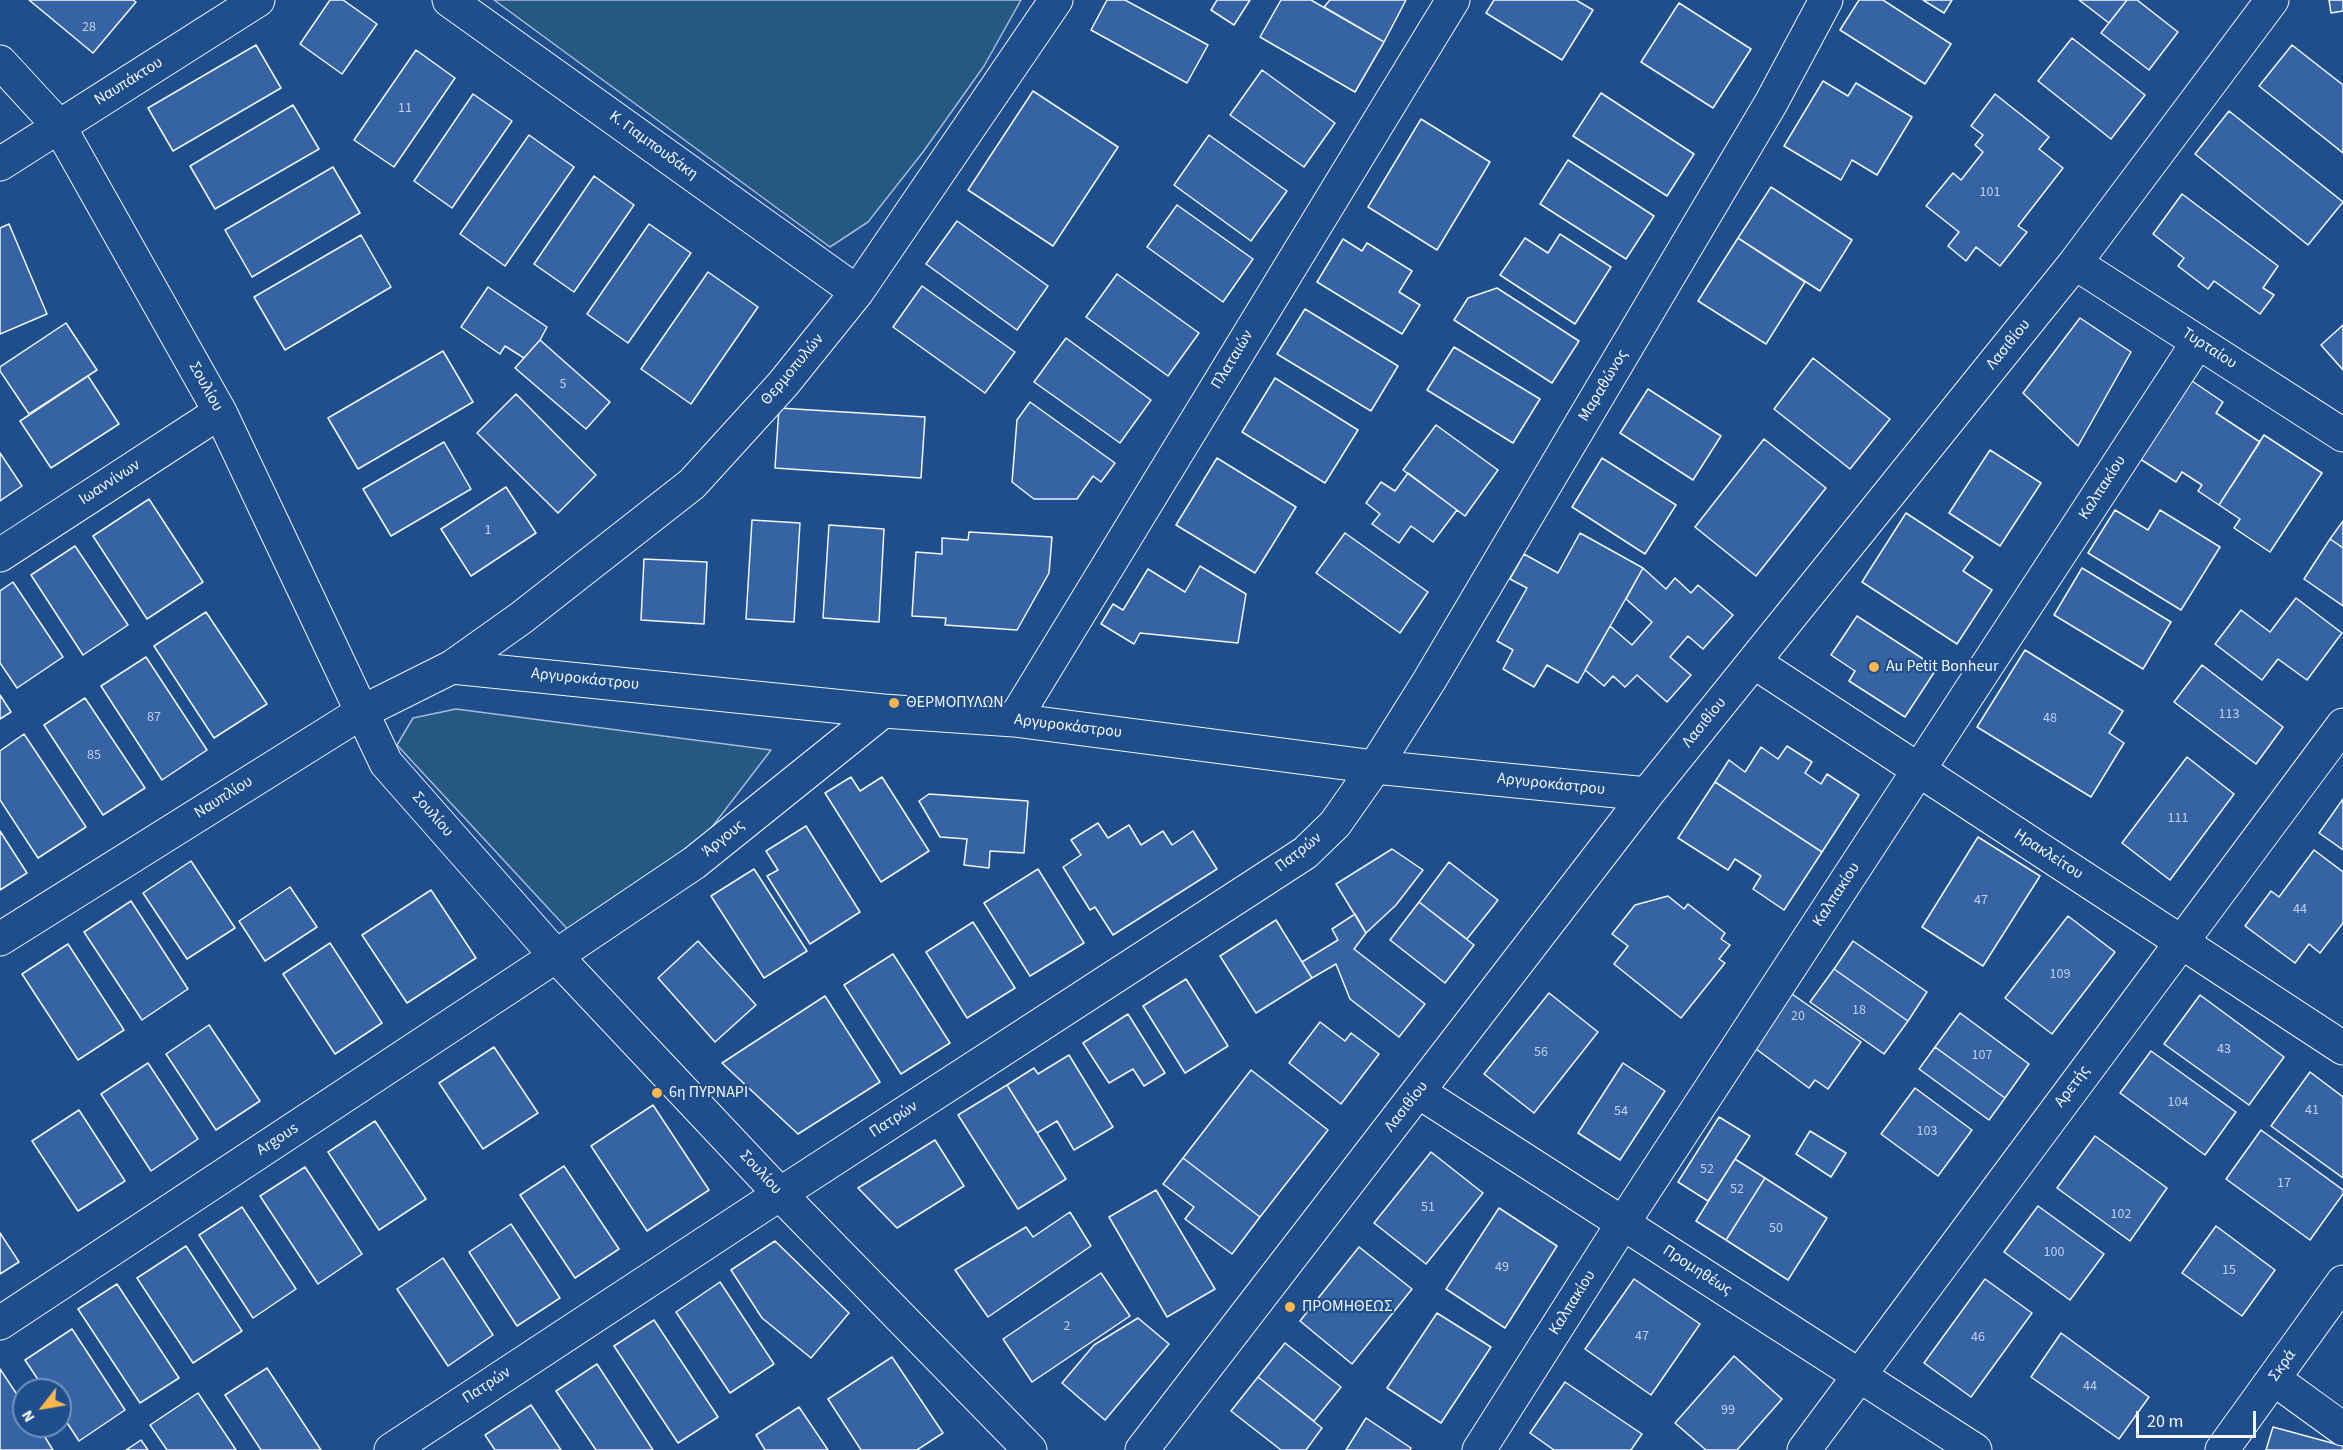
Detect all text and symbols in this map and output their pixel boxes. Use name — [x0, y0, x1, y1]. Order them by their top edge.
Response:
house number: 28 — [82, 20, 96, 36]
street label: Ναυπάκτου — [91, 54, 167, 110]
house number: 11 — [398, 101, 412, 117]
street label: Κ. Γιαμπουδάκη — [605, 107, 701, 185]
house number: 101 — [1980, 185, 2000, 201]
street label: Λασιθίου — [1983, 316, 2035, 374]
street label: Τυρταίου — [2178, 324, 2240, 374]
street label: Πλαταιών — [1208, 327, 1258, 393]
street label: Θερμοπυλών — [758, 330, 828, 410]
street label: Μαραθώνος — [1575, 347, 1633, 425]
street label: Σουλίου — [184, 359, 226, 415]
house number: 5 — [560, 377, 566, 393]
street label: Καλπακίου — [2075, 452, 2131, 524]
street label: Ιωαννίνων — [76, 456, 144, 510]
house number: 1 — [485, 523, 491, 539]
place label: Au Petit Bonheur — [1886, 657, 1999, 677]
marker: Au Petit Bonheur — [1867, 660, 1881, 674]
street label: Αργυροκάστρου — [530, 665, 640, 695]
place label: ΘΕΡΜΟΠΥΛΩΝ — [906, 693, 1004, 713]
street label: Λασιθίου — [1679, 694, 1731, 752]
marker: ΘΕΡΜΟΠΥΛΩΝ — [887, 696, 901, 710]
house number: 113 — [2219, 707, 2239, 723]
house number: 87 — [147, 710, 161, 726]
street label: Αργυροκάστρου — [1013, 711, 1123, 743]
house number: 48 — [2043, 711, 2057, 727]
house number: 85 — [87, 748, 101, 764]
street label: Αργυροκάστρου — [1496, 770, 1606, 800]
street label: Ναυπλίου — [191, 773, 257, 823]
street label: Σουλίου — [407, 789, 457, 841]
house number: 111 — [2168, 811, 2188, 827]
street label: Άργους — [699, 816, 749, 862]
street label: Ηρακλείτου — [2010, 826, 2086, 884]
street label: Πατρών — [1272, 829, 1326, 877]
street label: Καλπακίου — [1809, 859, 1865, 931]
house number: 47 — [1974, 893, 1988, 909]
house number: 44 — [2293, 902, 2307, 918]
house number: 109 — [2050, 967, 2070, 983]
house number: 18 — [1852, 1003, 1866, 1019]
house number: 20 — [1791, 1009, 1805, 1025]
house number: 43 — [2217, 1042, 2231, 1058]
house number: 56 — [1534, 1045, 1548, 1061]
house number: 107 — [1972, 1048, 1992, 1064]
street label: Αρετής — [2051, 1062, 2095, 1112]
street label: Λασιθίου — [1381, 1078, 1433, 1136]
place label: 6η ΠΥΡΝΑΡΙ — [669, 1083, 748, 1103]
marker: 6η ΠΥΡΝΑΡΙ — [650, 1086, 664, 1100]
house number: 104 — [2168, 1095, 2188, 1111]
street label: Πατρών — [866, 1097, 922, 1143]
house number: 41 — [2305, 1103, 2319, 1119]
house number: 54 — [1614, 1104, 1628, 1120]
street label: Argous — [253, 1119, 303, 1161]
house number: 103 — [1917, 1124, 1937, 1140]
street label: Σουλίου — [735, 1147, 785, 1199]
house number: 52 — [1700, 1162, 1714, 1178]
house number: 17 — [2277, 1176, 2291, 1192]
house number: 52 — [1730, 1182, 1744, 1198]
house number: 51 — [1421, 1200, 1435, 1216]
house number: 102 — [2111, 1207, 2131, 1223]
house number: 50 — [1769, 1221, 1783, 1237]
street label: Προμηθέως — [1659, 1242, 1735, 1300]
house number: 100 — [2044, 1245, 2064, 1261]
house number: 49 — [1495, 1260, 1509, 1276]
house number: 15 — [2222, 1263, 2236, 1279]
street label: Καλπακίου — [1546, 1267, 1600, 1339]
place label: ΠΡΟΜΗΘΕΩΣ — [1302, 1297, 1393, 1317]
marker: ΠΡΟΜΗΘΕΩΣ — [1283, 1300, 1297, 1314]
house number: 2 — [1064, 1319, 1070, 1335]
house number: 47 — [1635, 1329, 1649, 1345]
house number: 46 — [1971, 1330, 1985, 1346]
street label: Σκρά — [2265, 1347, 2301, 1385]
street label: Πατρών — [459, 1363, 515, 1409]
north arrow — [12, 1378, 72, 1438]
house number: 44 — [2083, 1379, 2097, 1395]
scale bar — [2139, 1399, 2259, 1437]
house number: 99 — [1721, 1403, 1735, 1419]
text: N — [16, 1406, 40, 1426]
text: 20 m — [2147, 1409, 2183, 1434]

